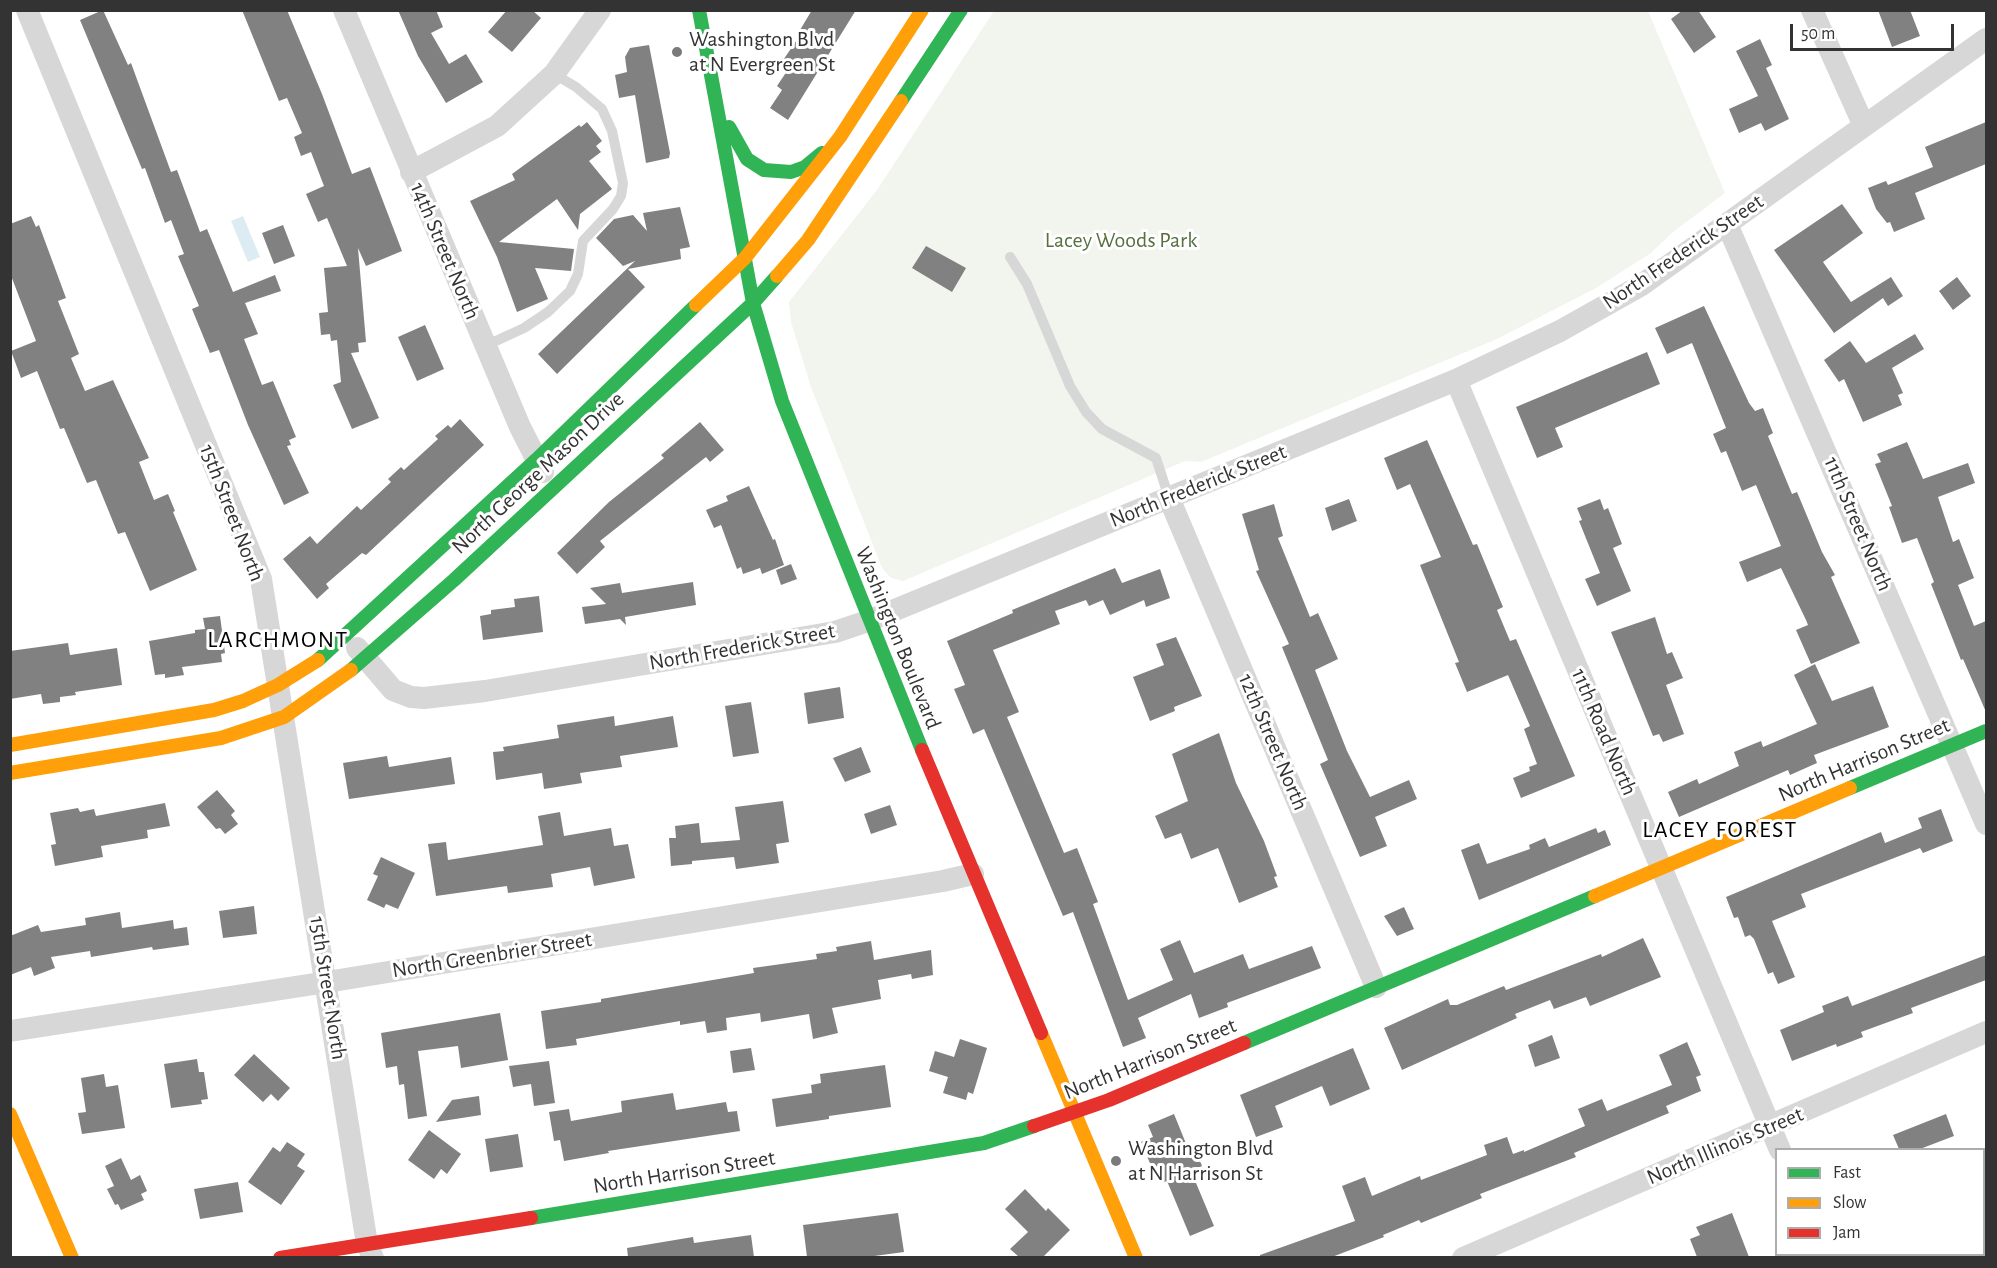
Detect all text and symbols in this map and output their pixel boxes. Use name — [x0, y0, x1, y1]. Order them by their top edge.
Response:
scale bar — [1793, 12, 1956, 50]
text: 50 m — [1801, 25, 1835, 43]
place label: Washington Blvd at N Evergreen St — [689, 26, 835, 78]
marker: Washington Blvd at N Evergreen St — [670, 45, 684, 59]
street label: 14th Street North — [404, 178, 486, 324]
street label: North Frederick Street — [1598, 188, 1768, 316]
park label: Lacey Woods Park — [1045, 227, 1197, 253]
street label: North George Mason Drive — [446, 386, 630, 560]
street label: North Frederick Street — [1106, 439, 1290, 533]
street label: 15th Street North — [194, 441, 270, 585]
street label: 11th Street North — [1818, 453, 1898, 595]
street label: Washington Boulevard — [849, 543, 947, 733]
street label: North Frederick Street — [647, 618, 837, 676]
district label: LARCHMONT — [207, 626, 349, 654]
street label: 11th Road North — [1565, 665, 1643, 799]
street label: 12th Street North — [1232, 670, 1314, 814]
street label: North Harrison Street — [1774, 712, 1954, 808]
district label: LACEY FOREST — [1642, 816, 1798, 844]
street label: 15th Street North — [304, 914, 352, 1062]
street label: North Greenbrier Street — [390, 926, 594, 984]
street label: North Harrison Street — [1060, 1012, 1240, 1106]
street label: North Illinois Street — [1643, 1101, 1807, 1191]
place label: Washington Blvd at N Harrison St — [1128, 1135, 1273, 1186]
street label: North Harrison Street — [591, 1145, 777, 1199]
legend — [1775, 1148, 1985, 1256]
marker: Washington Blvd at N Harrison St — [1109, 1154, 1123, 1168]
text: Fast — [1833, 1164, 1861, 1182]
text: Slow — [1833, 1194, 1866, 1212]
text: Jam — [1833, 1224, 1861, 1242]

